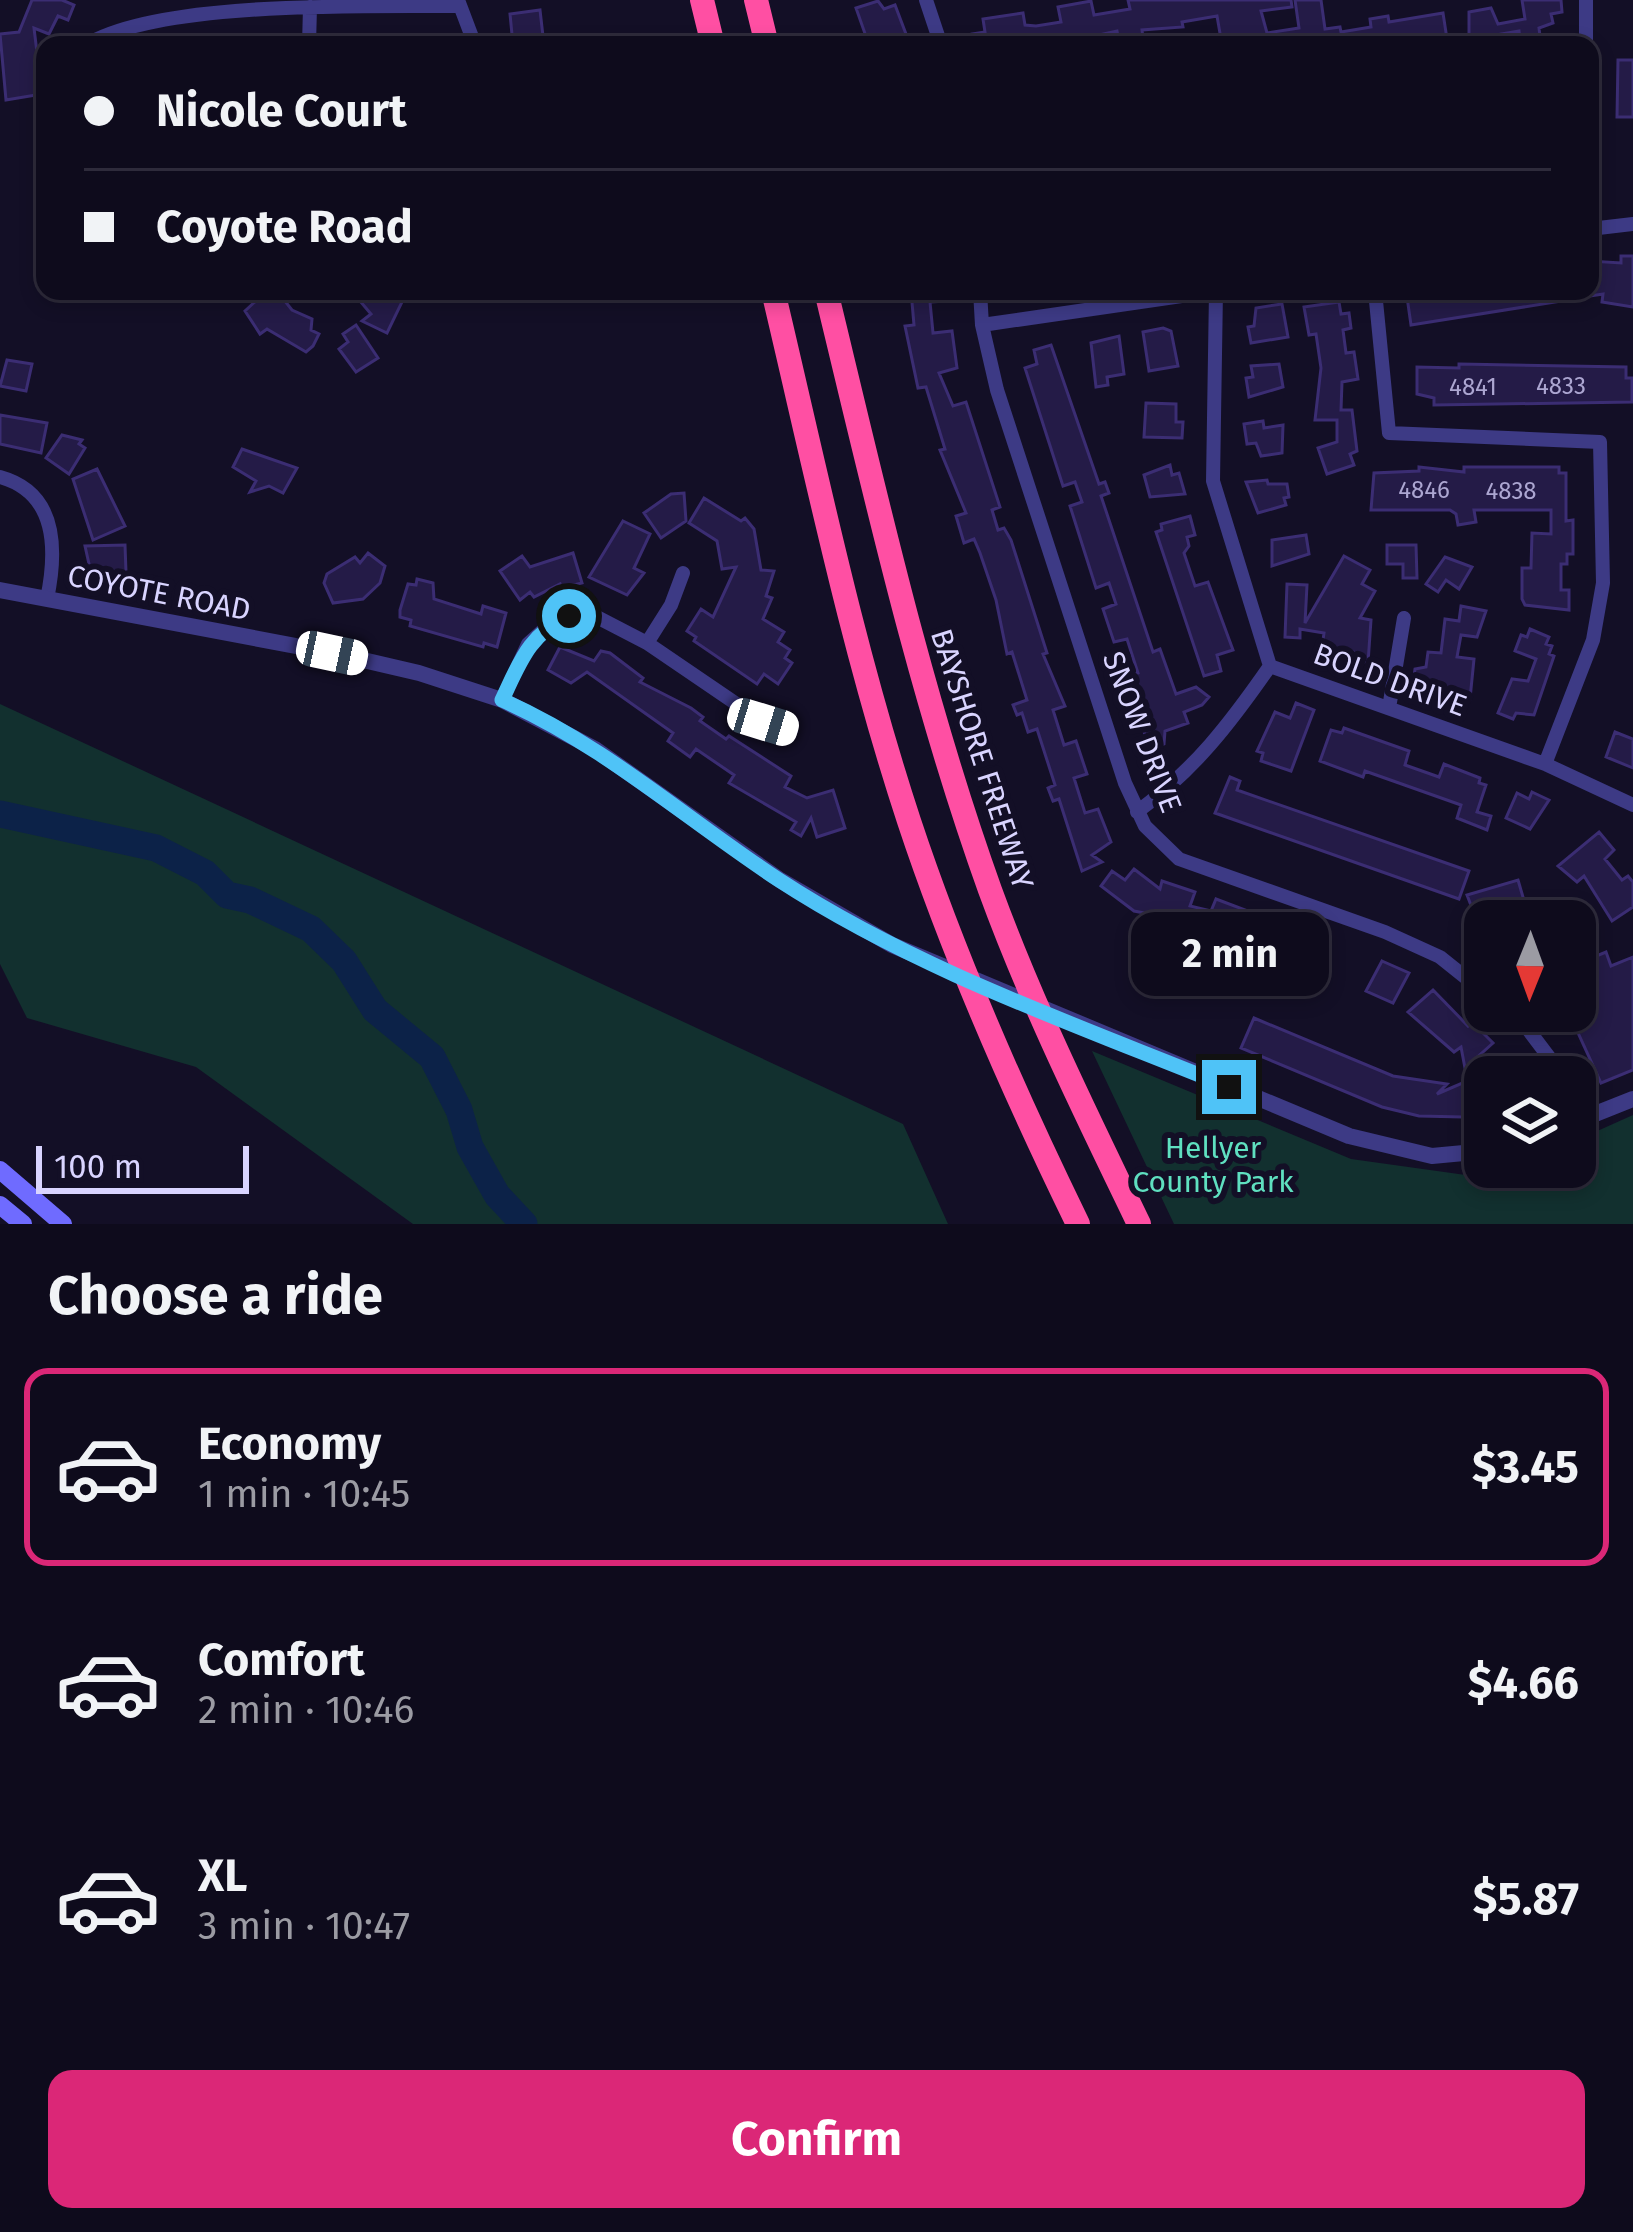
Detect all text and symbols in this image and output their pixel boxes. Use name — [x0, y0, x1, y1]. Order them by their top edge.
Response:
text: Nicole Court — [156, 84, 407, 138]
text: Coyote Road — [156, 200, 413, 254]
house number: 4833 — [1536, 372, 1586, 400]
house number: 4841 — [1449, 373, 1497, 401]
house number: 4846 — [1398, 476, 1450, 504]
house number: 4838 — [1485, 477, 1537, 505]
street label: COYOTE ROAD — [64, 558, 254, 628]
route start — [542, 589, 596, 643]
street label: BAYSHORE FREEWAY — [923, 624, 1041, 894]
car — [293, 628, 371, 678]
street label: BOLD DRIVE — [1309, 636, 1471, 724]
street label: SNOW DRIVE — [1095, 646, 1189, 818]
car — [723, 694, 803, 750]
north arrow — [1464, 900, 1596, 1032]
map controls — [1464, 900, 1596, 1188]
callout: 2 min — [1130, 913, 1328, 997]
text: 2 min — [1182, 931, 1278, 977]
button: layers — [1464, 1056, 1596, 1188]
route end — [1202, 1060, 1256, 1114]
park label: Hellyer County Park — [1132, 1130, 1294, 1200]
scale bar — [36, 1140, 249, 1193]
text: 100 m — [54, 1147, 142, 1187]
text: Choose a ride — [48, 1264, 383, 1328]
icon: car — [54, 1413, 162, 1521]
text: Economy — [198, 1417, 381, 1471]
text: $3.45 — [1472, 1440, 1579, 1494]
text: 1 min · 10:45 — [198, 1471, 410, 1517]
icon: car — [54, 1629, 162, 1737]
text: Comfort — [198, 1633, 365, 1687]
text: $4.66 — [1468, 1656, 1579, 1710]
text: 2 min · 10:46 — [198, 1687, 414, 1733]
icon: car — [54, 1845, 162, 1953]
text: XL — [198, 1849, 247, 1903]
text: $5.87 — [1473, 1872, 1579, 1926]
text: 3 min · 10:47 — [198, 1903, 410, 1949]
button: Confirm — [48, 2070, 1585, 2208]

